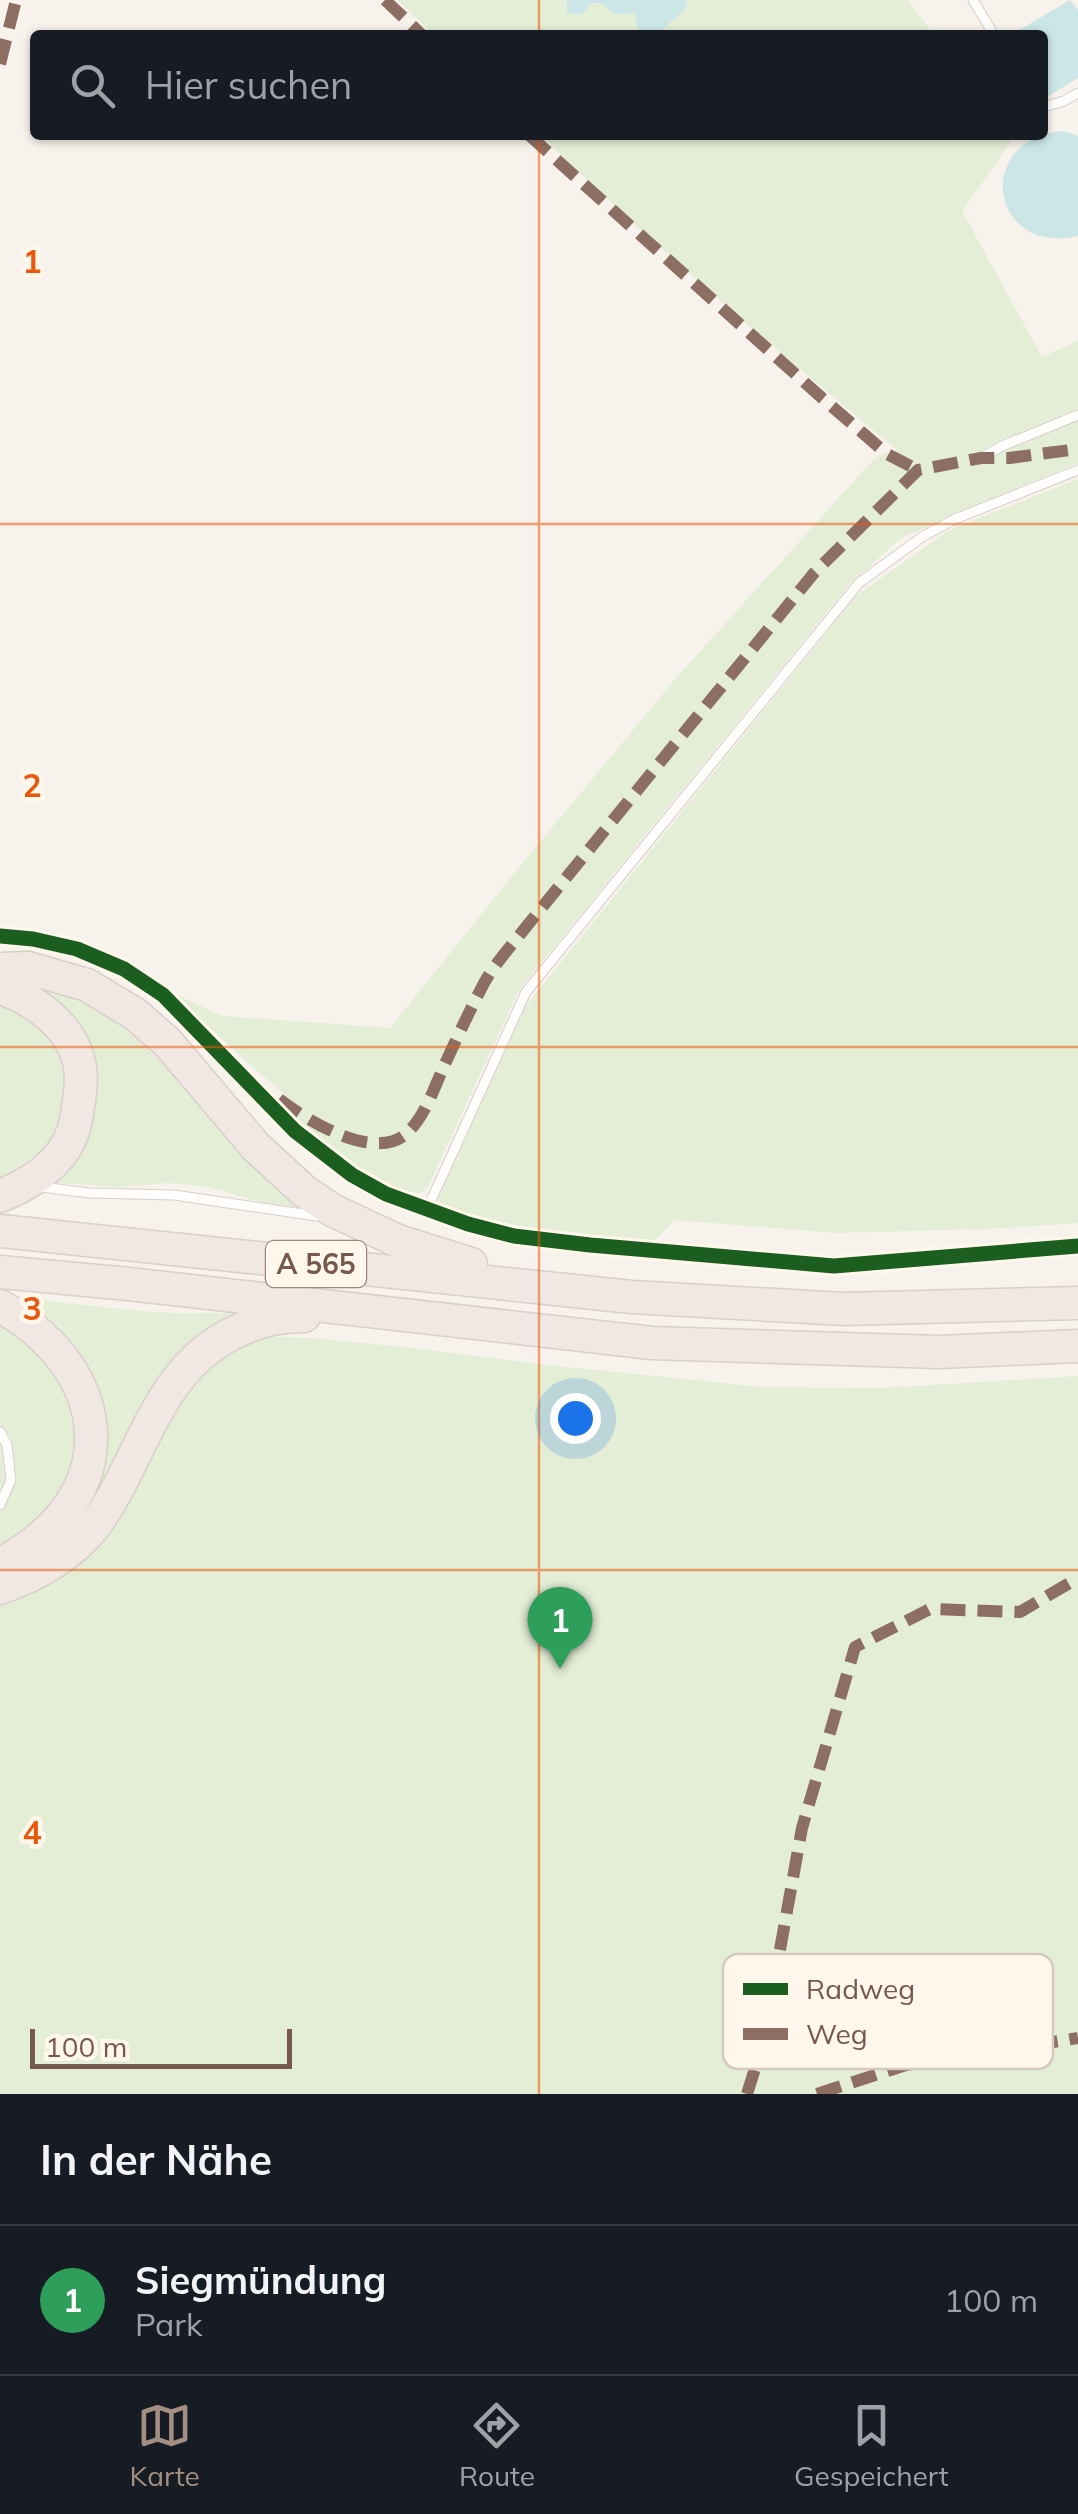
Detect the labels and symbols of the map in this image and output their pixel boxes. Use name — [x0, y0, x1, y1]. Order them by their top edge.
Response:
text: 1 — [22, 241, 42, 281]
text: 2 — [22, 765, 42, 805]
road number: A 565 — [266, 1241, 366, 1287]
text: 3 — [22, 1288, 42, 1328]
your location — [550, 1393, 601, 1444]
pin: 1 — [528, 1586, 592, 1669]
text: 4 — [22, 1812, 42, 1852]
legend — [723, 1954, 1053, 2069]
text: Radweg — [806, 1971, 915, 2006]
text: Weg — [806, 2016, 868, 2051]
scale bar — [30, 2024, 292, 2068]

